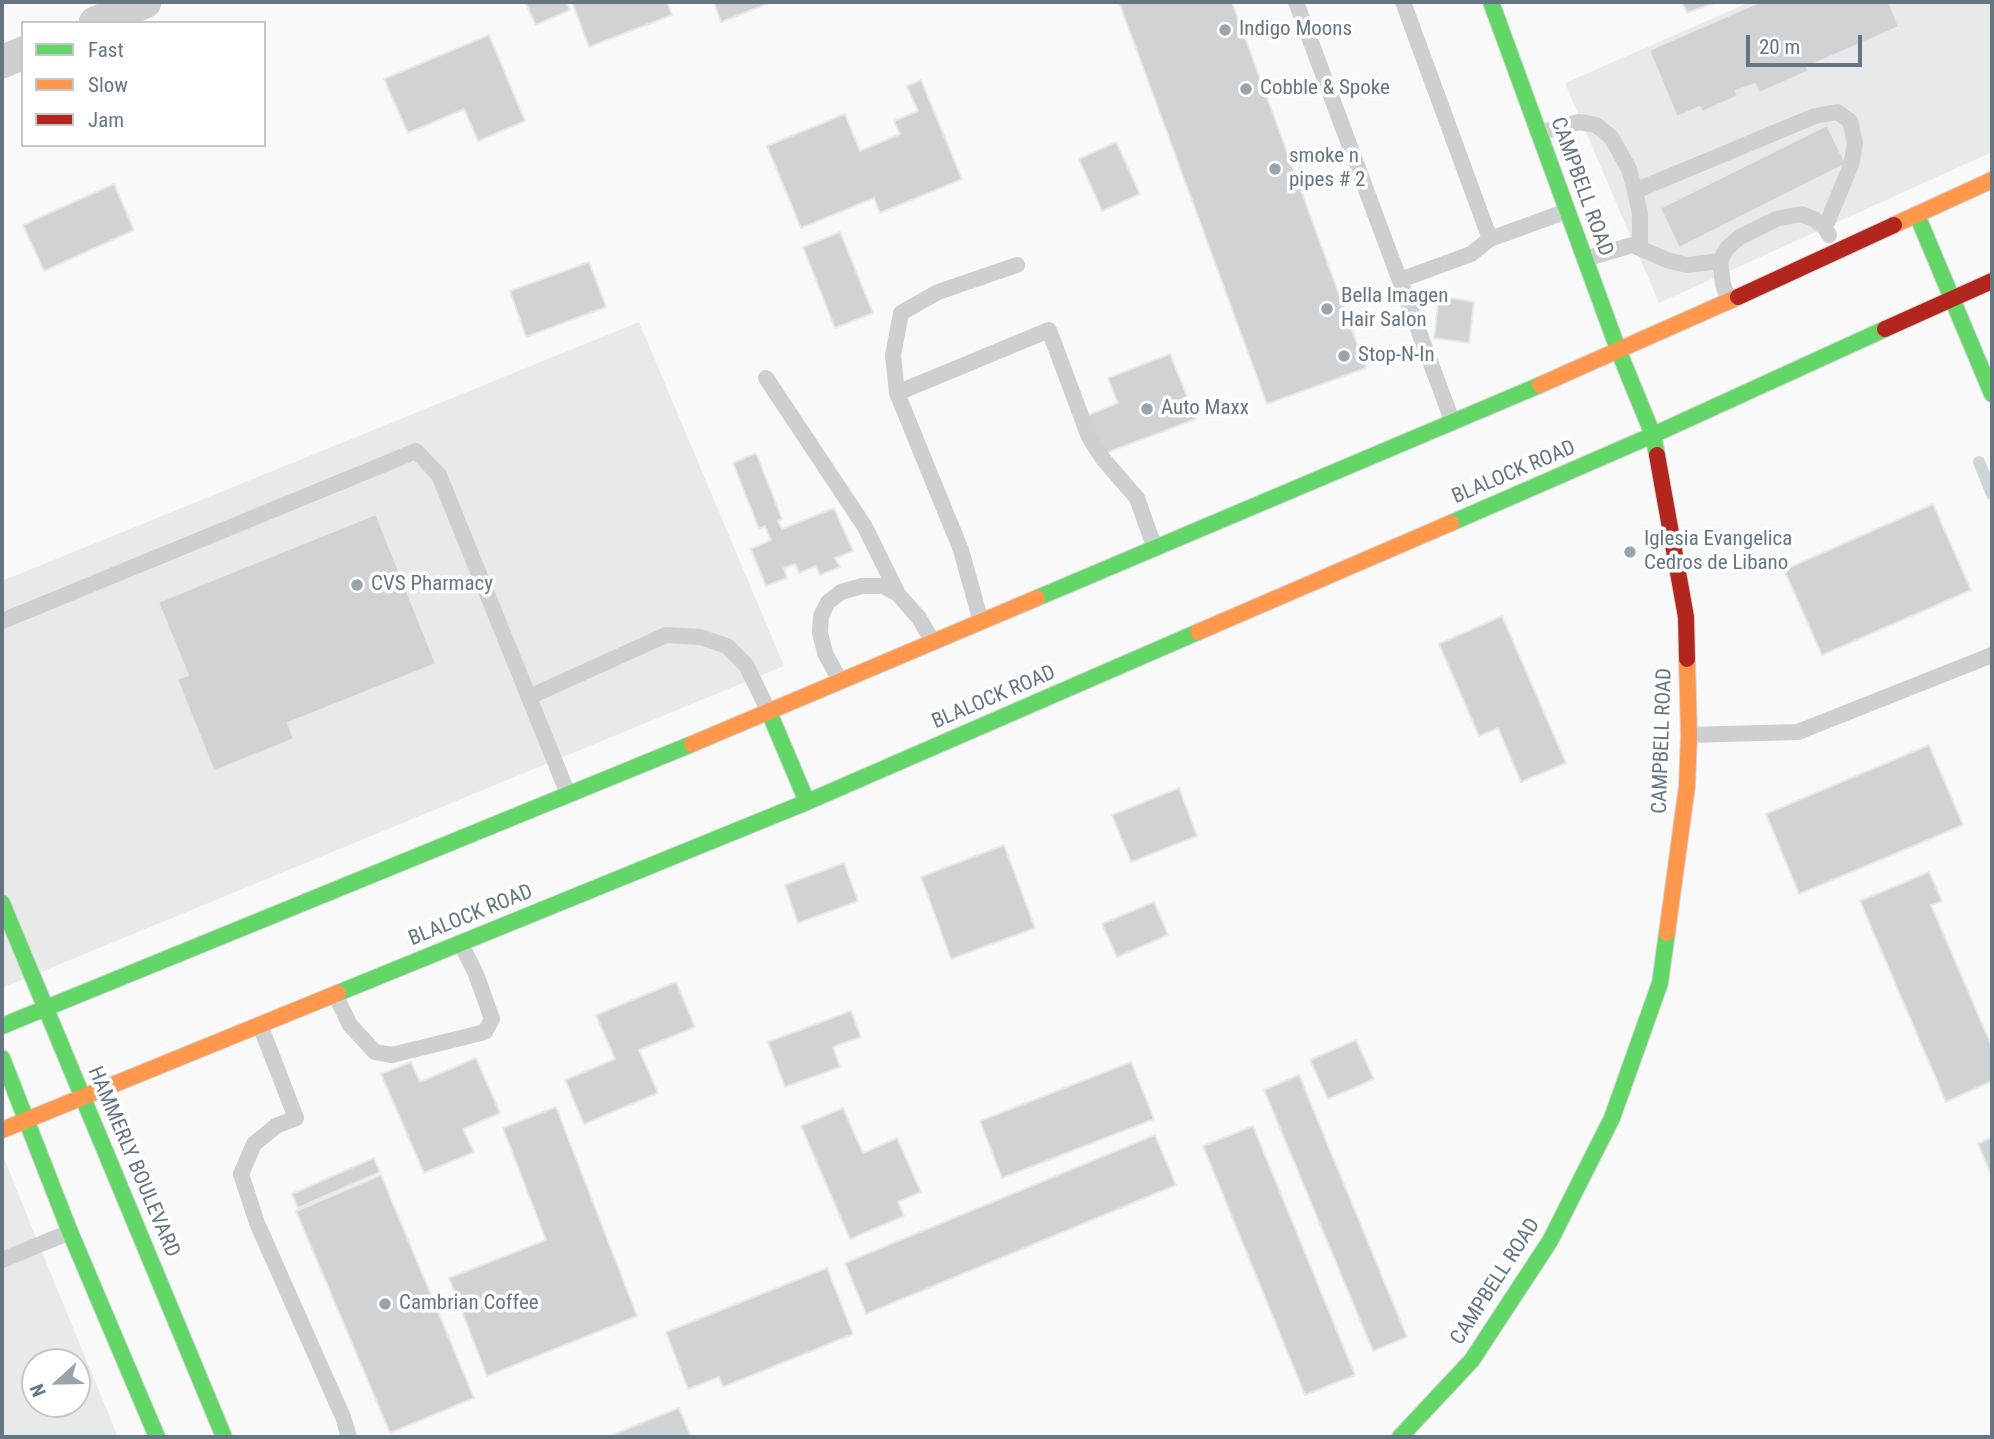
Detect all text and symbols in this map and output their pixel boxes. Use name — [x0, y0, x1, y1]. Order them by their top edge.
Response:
place label: Indigo Moons — [1239, 17, 1352, 43]
legend — [21, 21, 266, 147]
scale bar — [1749, 21, 1864, 65]
marker: Indigo Moons — [1217, 22, 1233, 38]
text: 20 m — [1759, 35, 1800, 59]
text: Fast — [88, 38, 124, 62]
text: Slow — [88, 73, 128, 97]
place label: Cobble & Spoke — [1260, 76, 1390, 102]
marker: Cobble & Spoke — [1238, 81, 1254, 97]
text: Jam — [88, 108, 124, 132]
street label: CAMPBELL ROAD — [1544, 114, 1618, 260]
place label: smoke n pipes # 2 — [1289, 144, 1365, 194]
marker: smoke n pipes # 2 — [1267, 161, 1283, 177]
place label: Bella Imagen Hair Salon — [1341, 284, 1448, 334]
marker: Bella Imagen Hair Salon — [1319, 301, 1335, 317]
place label: Stop-N-In — [1358, 343, 1435, 369]
marker: Stop-N-In — [1336, 348, 1352, 364]
place label: Auto Maxx — [1161, 396, 1249, 422]
marker: Auto Maxx — [1139, 401, 1155, 417]
street label: BLALOCK ROAD — [1449, 436, 1579, 510]
place label: Iglesia Evangelica Cedros de Libano — [1644, 527, 1792, 577]
marker: Iglesia Evangelica Cedros de Libano — [1622, 544, 1638, 560]
place label: CVS Pharmacy — [371, 572, 493, 598]
marker: CVS Pharmacy — [349, 577, 365, 593]
street label: BLALOCK ROAD — [929, 661, 1059, 735]
street label: CAMPBELL ROAD — [1648, 668, 1678, 814]
street label: BLALOCK ROAD — [405, 880, 537, 952]
street label: HAMMERLY BOULEVARD — [81, 1063, 185, 1261]
street label: CAMPBELL ROAD — [1446, 1214, 1546, 1350]
place label: Cambrian Coffee — [399, 1291, 539, 1317]
marker: Cambrian Coffee — [377, 1296, 393, 1312]
north arrow — [21, 1348, 91, 1418]
text: N — [25, 1381, 51, 1400]

